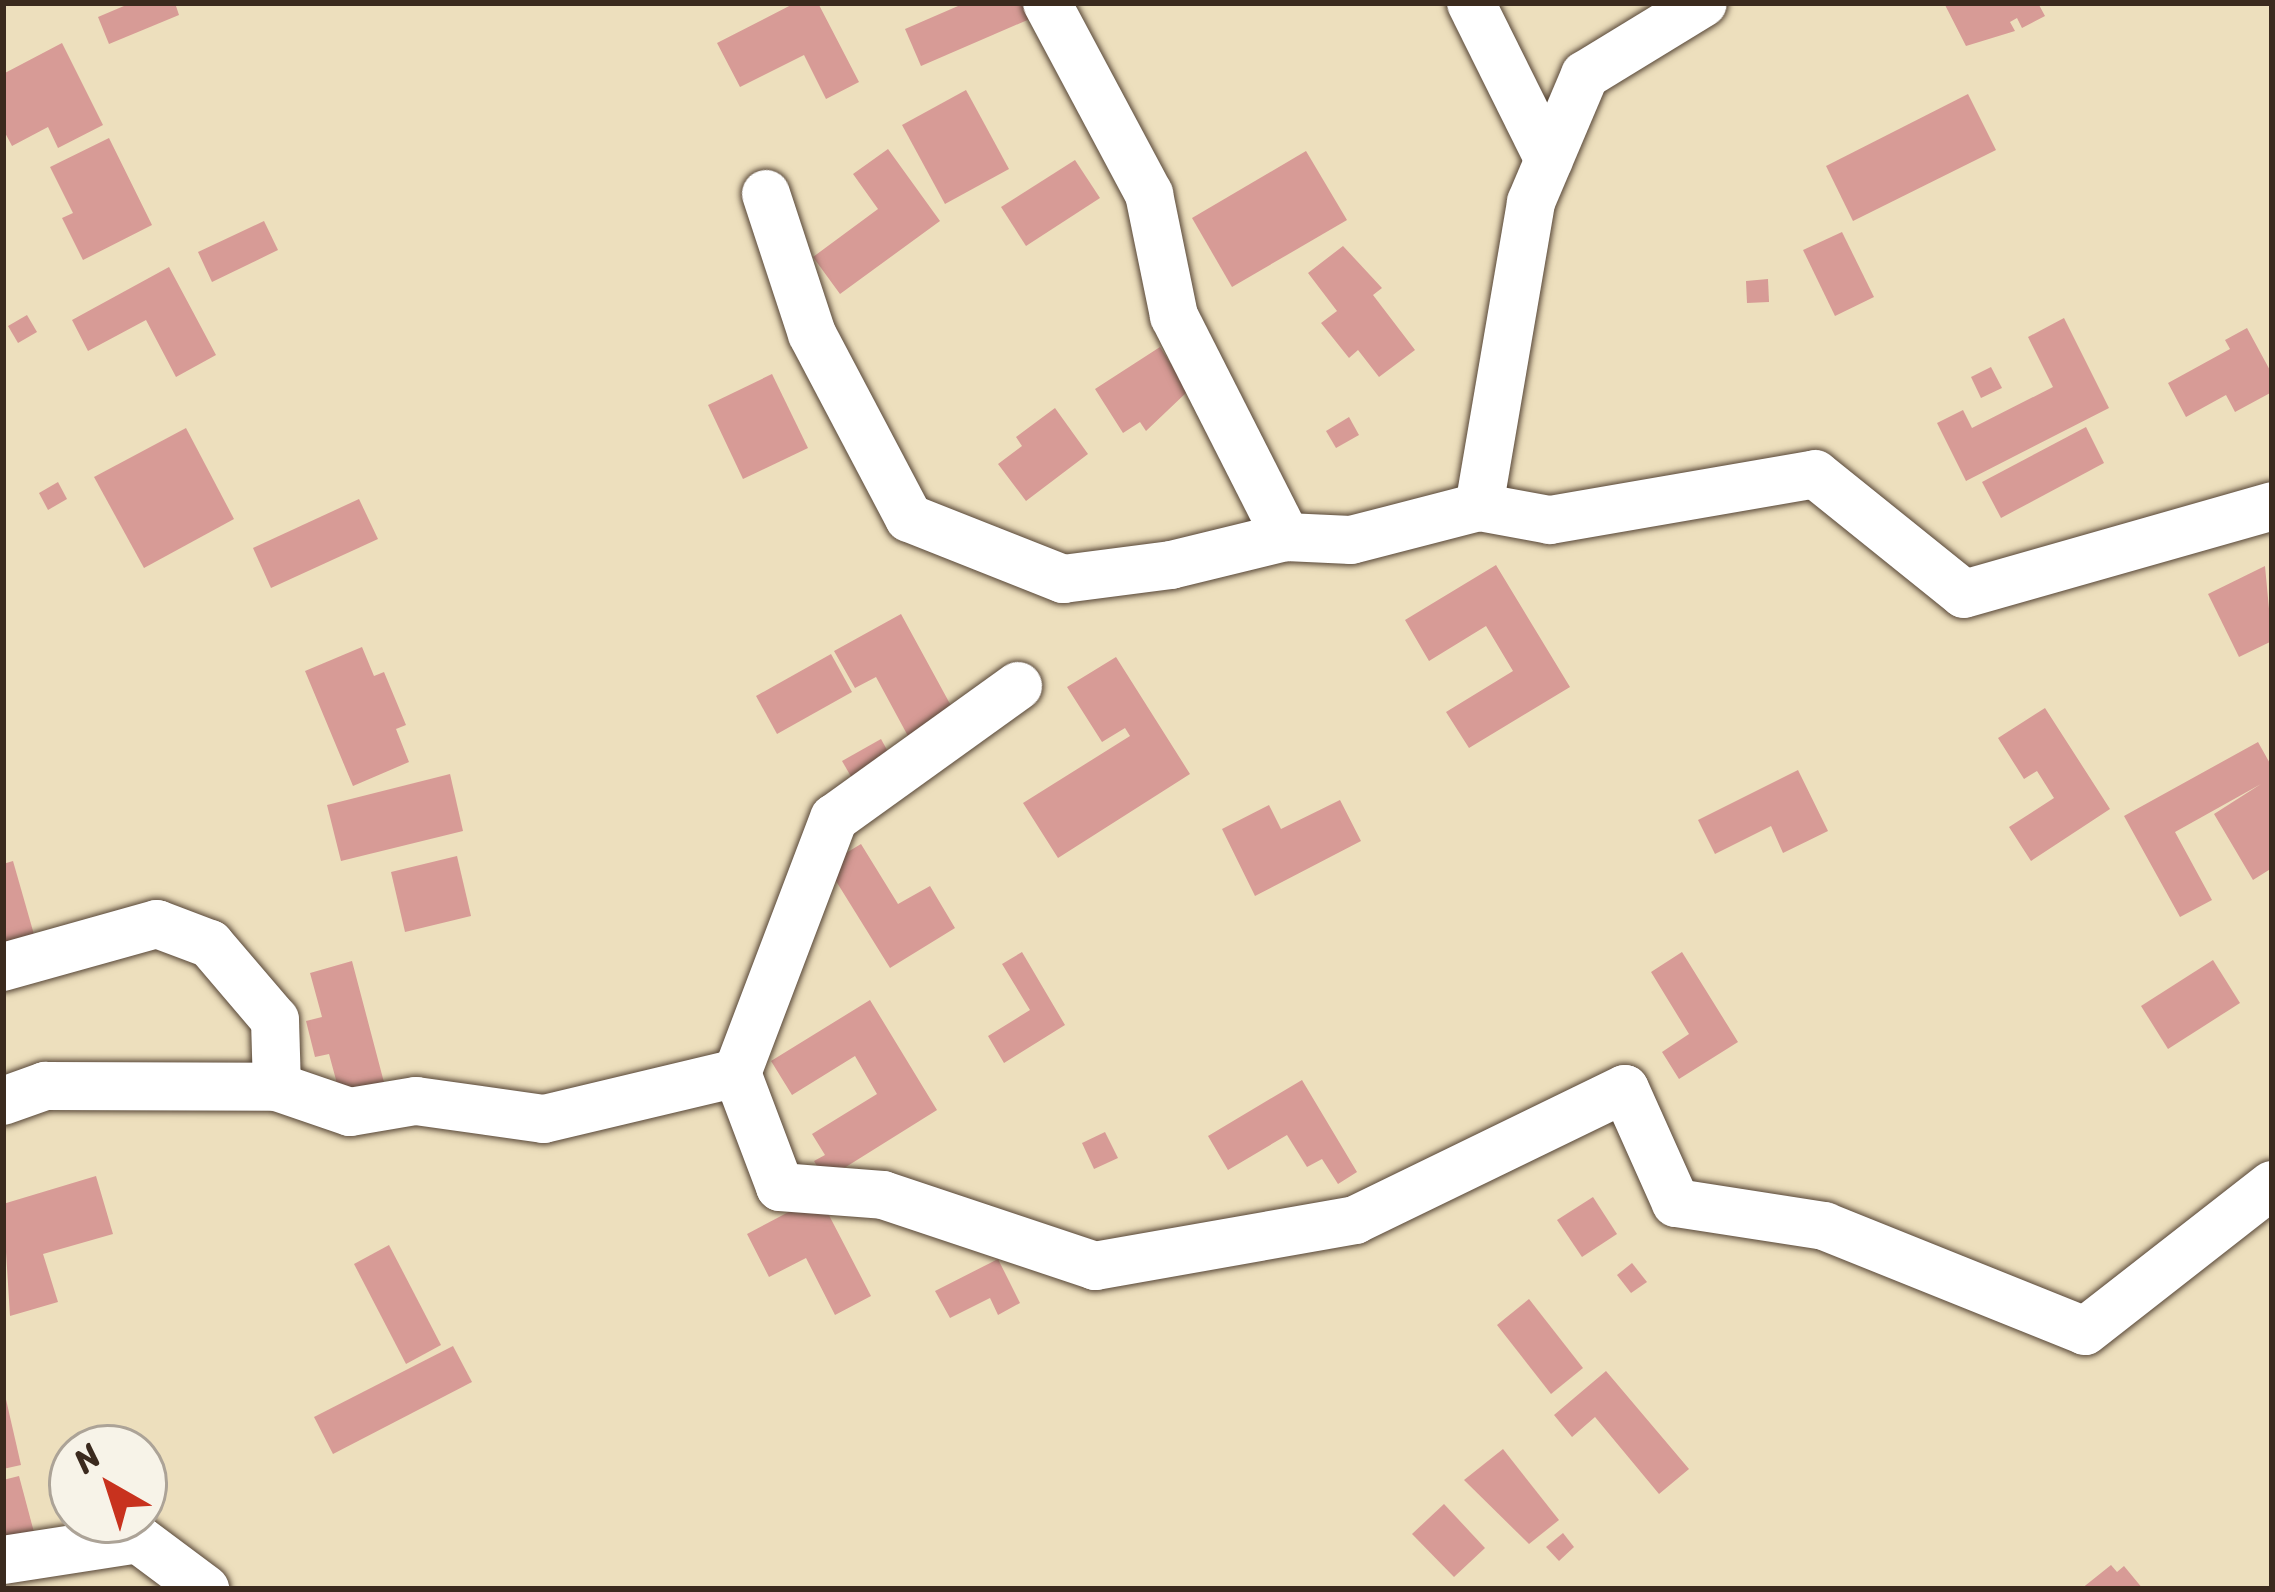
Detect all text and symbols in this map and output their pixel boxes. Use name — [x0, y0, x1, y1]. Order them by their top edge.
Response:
north arrow — [48, 1424, 168, 1544]
text: N — [60, 1429, 114, 1488]

